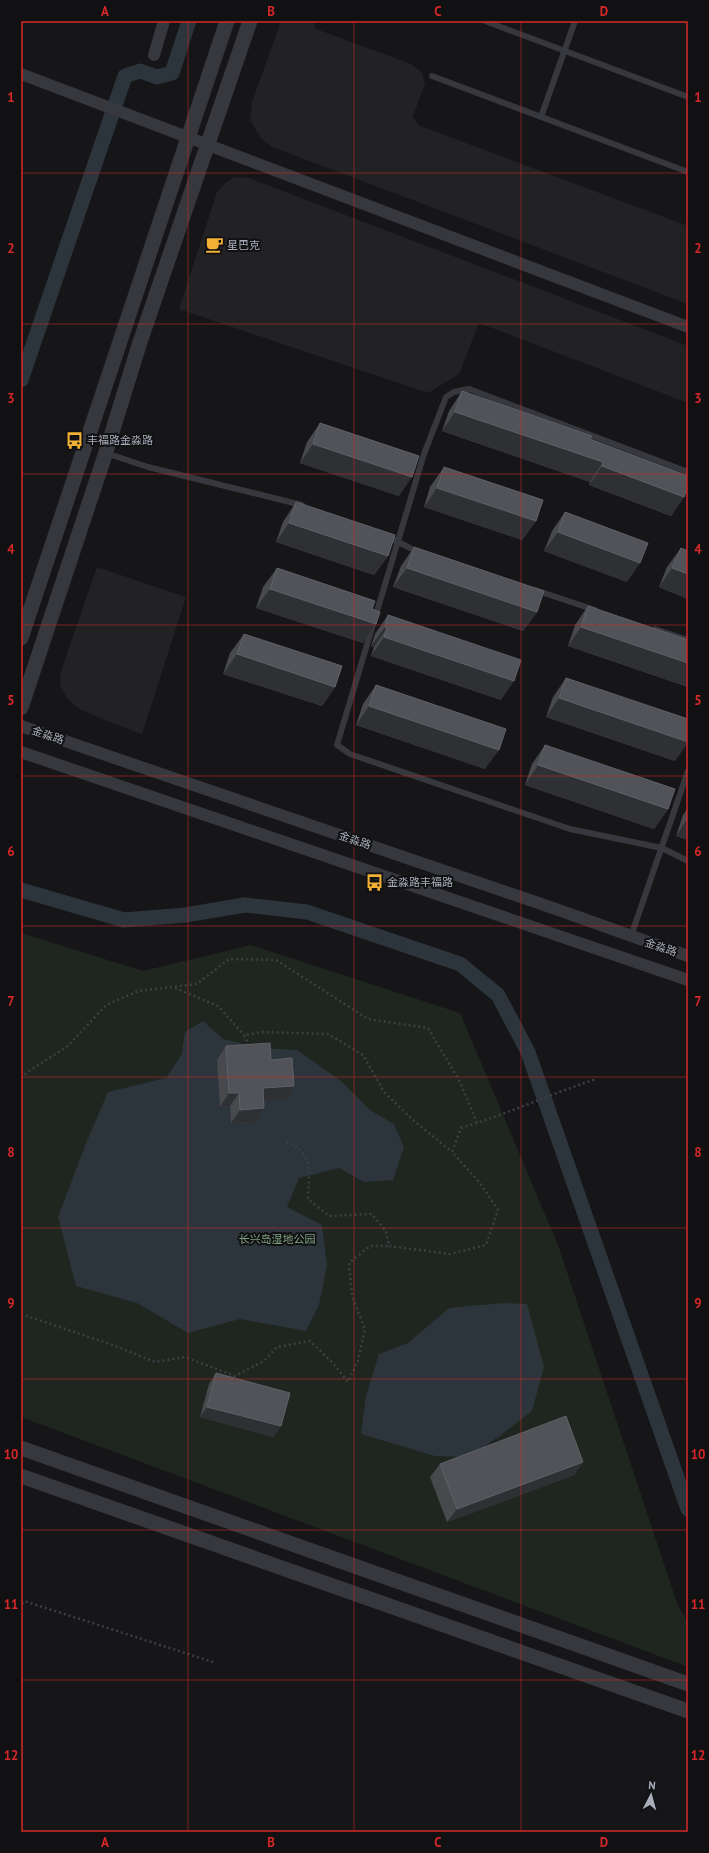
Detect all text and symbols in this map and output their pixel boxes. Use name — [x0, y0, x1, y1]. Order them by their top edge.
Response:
text: A — [101, 3, 109, 20]
text: B — [267, 3, 275, 20]
text: C — [434, 3, 442, 20]
text: D — [600, 3, 608, 20]
text: 1 — [7, 89, 15, 106]
text: 1 — [694, 89, 702, 106]
cafe icon: 星巴克 — [204, 235, 224, 255]
place label: 星巴克 — [227, 238, 260, 252]
text: 2 — [7, 240, 15, 257]
text: 2 — [694, 240, 702, 257]
text: 3 — [7, 390, 15, 407]
text: 3 — [694, 390, 702, 407]
bus stop icon: 丰福路金淼路 — [64, 430, 84, 450]
place label: 丰福路金淼路 — [87, 433, 153, 447]
text: 4 — [7, 541, 15, 558]
text: 4 — [694, 541, 702, 558]
text: 5 — [7, 692, 15, 709]
text: 5 — [694, 692, 702, 709]
street label: 金淼路 — [30, 723, 66, 747]
street label: 金淼路 — [337, 828, 373, 852]
text: 6 — [7, 843, 15, 860]
text: 6 — [694, 843, 702, 860]
bus stop icon: 金淼路丰福路 — [364, 872, 384, 892]
place label: 金淼路丰福路 — [387, 875, 453, 889]
street label: 金淼路 — [643, 935, 679, 959]
text: 7 — [7, 993, 15, 1010]
text: 7 — [694, 993, 702, 1010]
text: 8 — [7, 1144, 15, 1161]
text: 8 — [694, 1144, 702, 1161]
park label: 长兴岛湿地公园 — [239, 1232, 316, 1246]
text: 9 — [7, 1295, 15, 1312]
text: 9 — [694, 1295, 702, 1312]
text: 10 — [4, 1446, 18, 1463]
text: 10 — [691, 1446, 705, 1463]
text: 11 — [4, 1596, 18, 1613]
text: 11 — [691, 1596, 705, 1613]
text: 12 — [4, 1747, 18, 1764]
text: 12 — [691, 1747, 705, 1764]
north arrow — [631, 1775, 671, 1815]
text: N — [648, 1778, 656, 1792]
text: A — [101, 1834, 109, 1851]
text: B — [267, 1834, 275, 1851]
text: C — [434, 1834, 442, 1851]
text: D — [600, 1834, 608, 1851]

